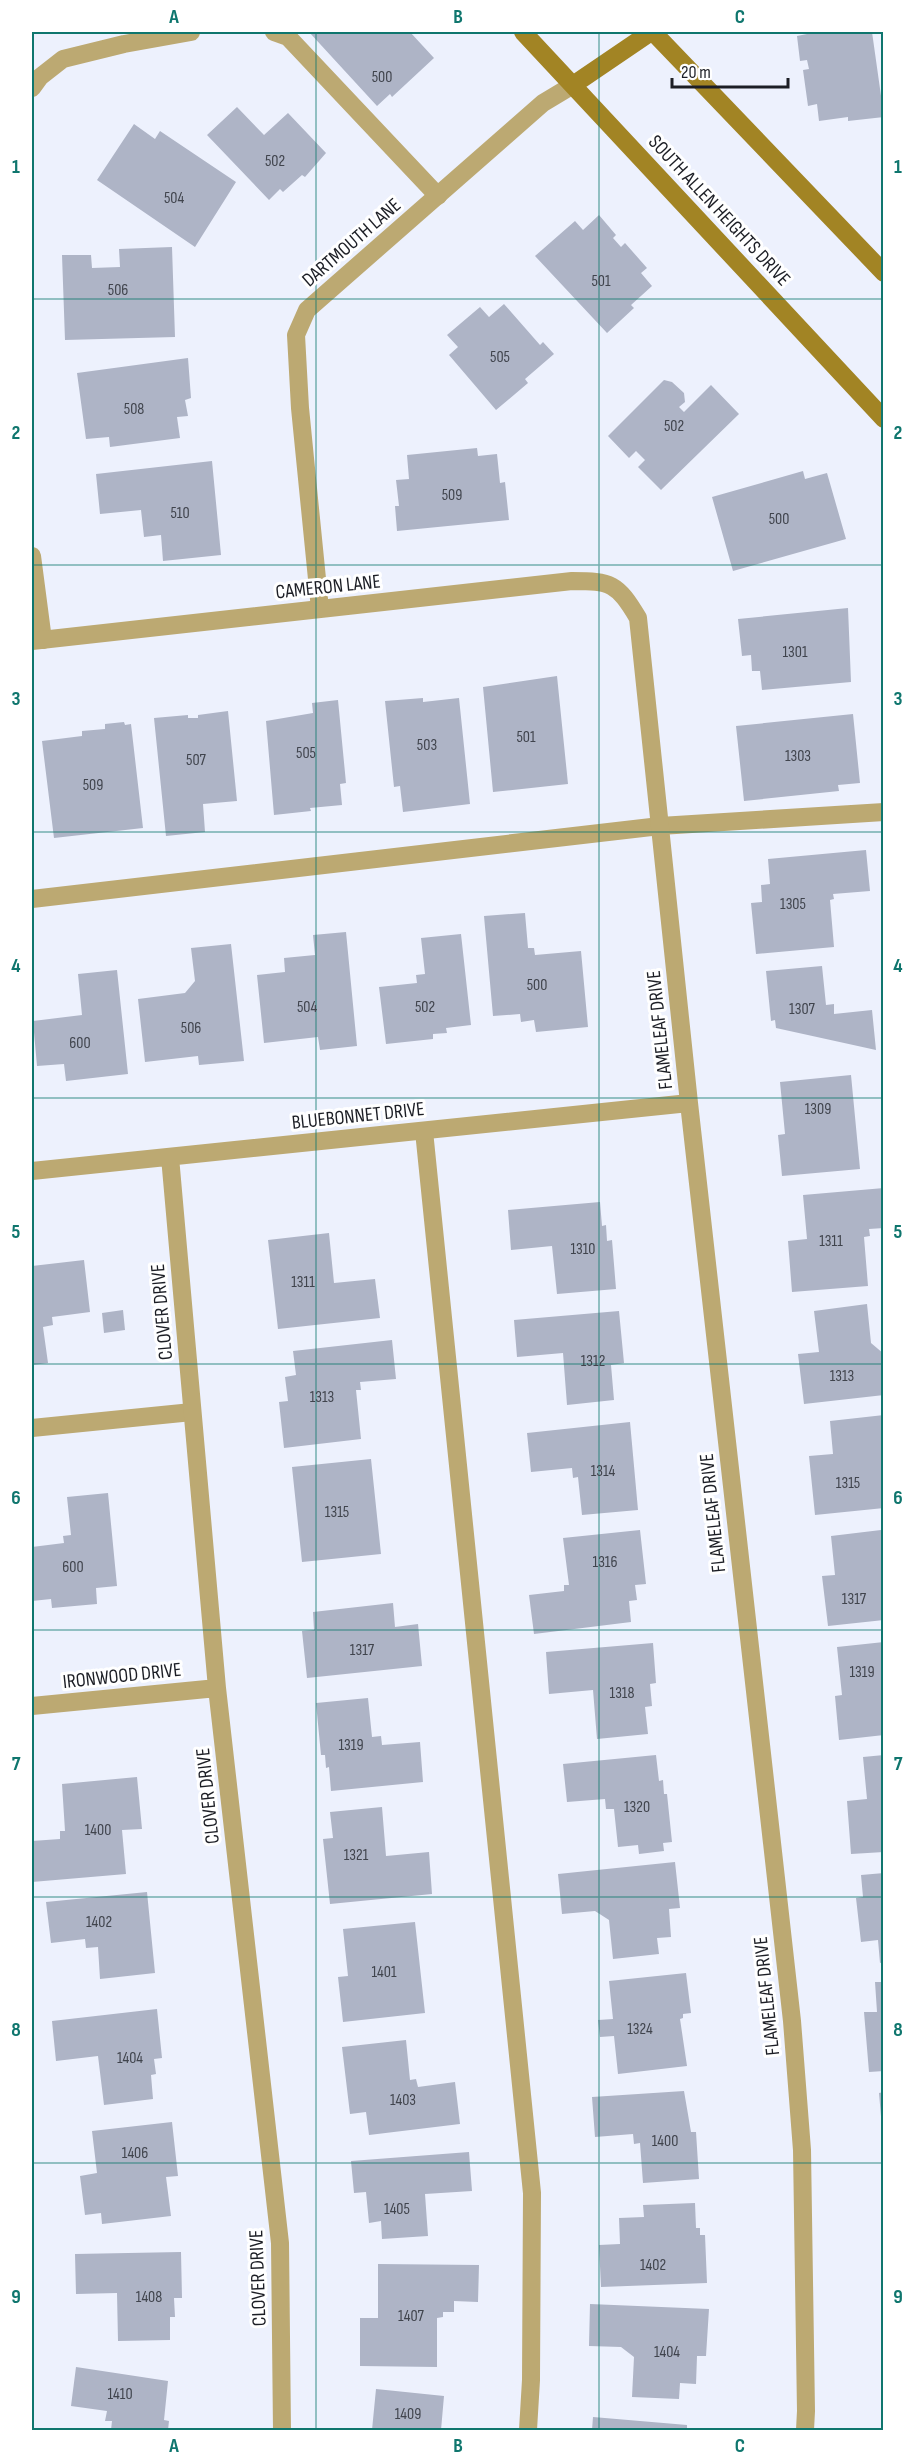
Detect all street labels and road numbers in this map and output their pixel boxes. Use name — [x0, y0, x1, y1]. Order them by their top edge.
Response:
street label: SOUTH ALLEN HEIGHTS DRIVE — [643, 130, 795, 291]
street label: DARTMOUTH LANE — [297, 193, 406, 292]
street label: CAMERON LANE — [274, 570, 382, 604]
street label: FLAMELEAF DRIVE — [642, 969, 678, 1091]
street label: BLUEBONNET DRIVE — [291, 1097, 426, 1135]
street label: CLOVER DRIVE — [146, 1263, 178, 1361]
street label: FLAMELEAF DRIVE — [695, 1452, 731, 1574]
street label: IRONWOOD DRIVE — [62, 1658, 183, 1694]
street label: CLOVER DRIVE — [191, 1747, 225, 1845]
street label: FLAMELEAF DRIVE — [749, 1935, 785, 2057]
street label: CLOVER DRIVE — [244, 2229, 272, 2327]

